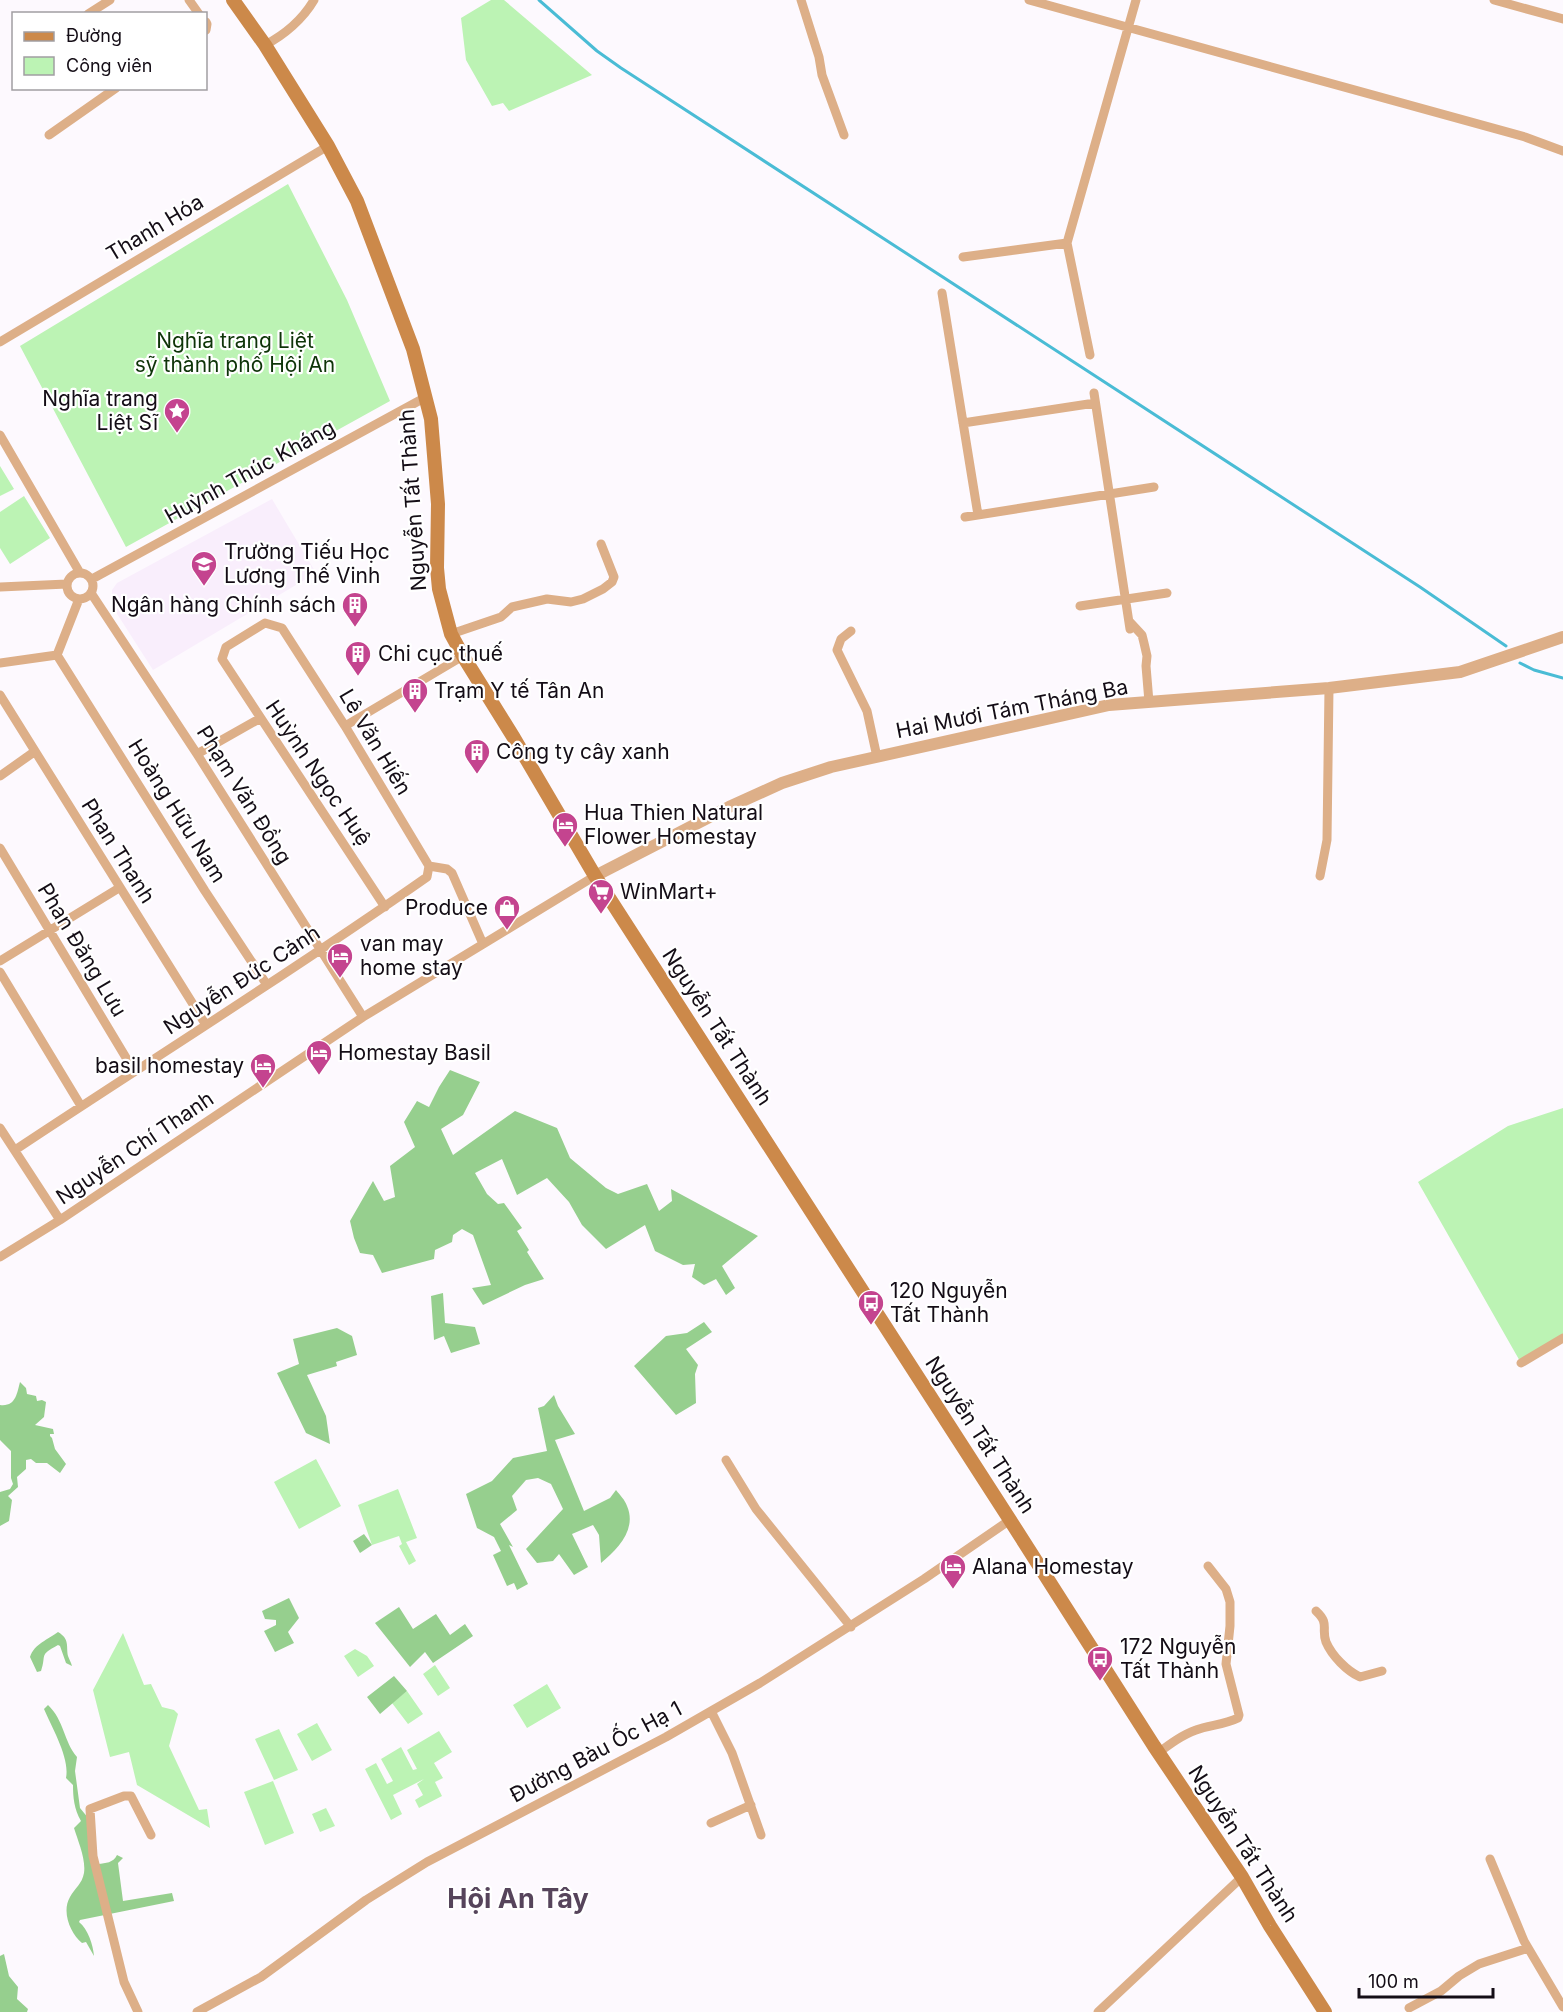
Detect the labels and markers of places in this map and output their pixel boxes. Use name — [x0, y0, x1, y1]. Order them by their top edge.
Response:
place label: Nghĩa trang Liệt Sĩ — [42, 386, 159, 435]
place icon: Nghĩa trang Liệt Sĩ — [162, 396, 192, 434]
place label: Trường Tiếu Học Lương Thế Vinh — [224, 539, 390, 588]
school or university icon: Trường Tiếu Học Lương Thế Vinh — [189, 549, 219, 587]
building icon: Ngân hàng Chính sách — [340, 590, 370, 628]
place label: Ngân hàng Chính sách — [111, 592, 336, 617]
building icon: Chi cục thuế — [343, 639, 373, 677]
place label: Chi cục thuế — [378, 641, 503, 666]
building icon: Trạm Y tế Tân An — [400, 676, 430, 714]
place label: Trạm Y tế Tân An — [434, 678, 604, 703]
building icon: Công ty cây xanh — [462, 737, 492, 775]
place label: Công ty cây xanh — [496, 739, 670, 764]
place label: Hua Thien Natural Flower Homestay — [584, 800, 763, 849]
hotel icon: Hua Thien Natural Flower Homestay — [550, 810, 580, 848]
supermarket icon: WinMart+ — [586, 877, 616, 915]
place label: WinMart+ — [620, 879, 718, 904]
shop icon: Produce — [492, 893, 522, 931]
place label: Produce — [405, 895, 488, 920]
place label: van may home stay — [360, 931, 463, 980]
hotel icon: van may home stay — [325, 941, 355, 979]
hotel icon: Homestay Basil — [304, 1038, 334, 1076]
place label: Homestay Basil — [338, 1040, 491, 1065]
hotel icon: basil homestay — [248, 1051, 278, 1089]
place label: basil homestay — [95, 1053, 244, 1078]
place label: 120 Nguyễn Tất Thành — [890, 1278, 1008, 1327]
bus stop icon: 120 Nguyễn Tất Thành — [856, 1288, 886, 1326]
hotel icon: Alana Homestay — [938, 1552, 968, 1590]
place label: Alana Homestay — [972, 1554, 1134, 1579]
place label: 172 Nguyễn Tất Thành — [1120, 1634, 1236, 1683]
bus stop icon: 172 Nguyễn Tất Thành — [1085, 1644, 1115, 1682]

